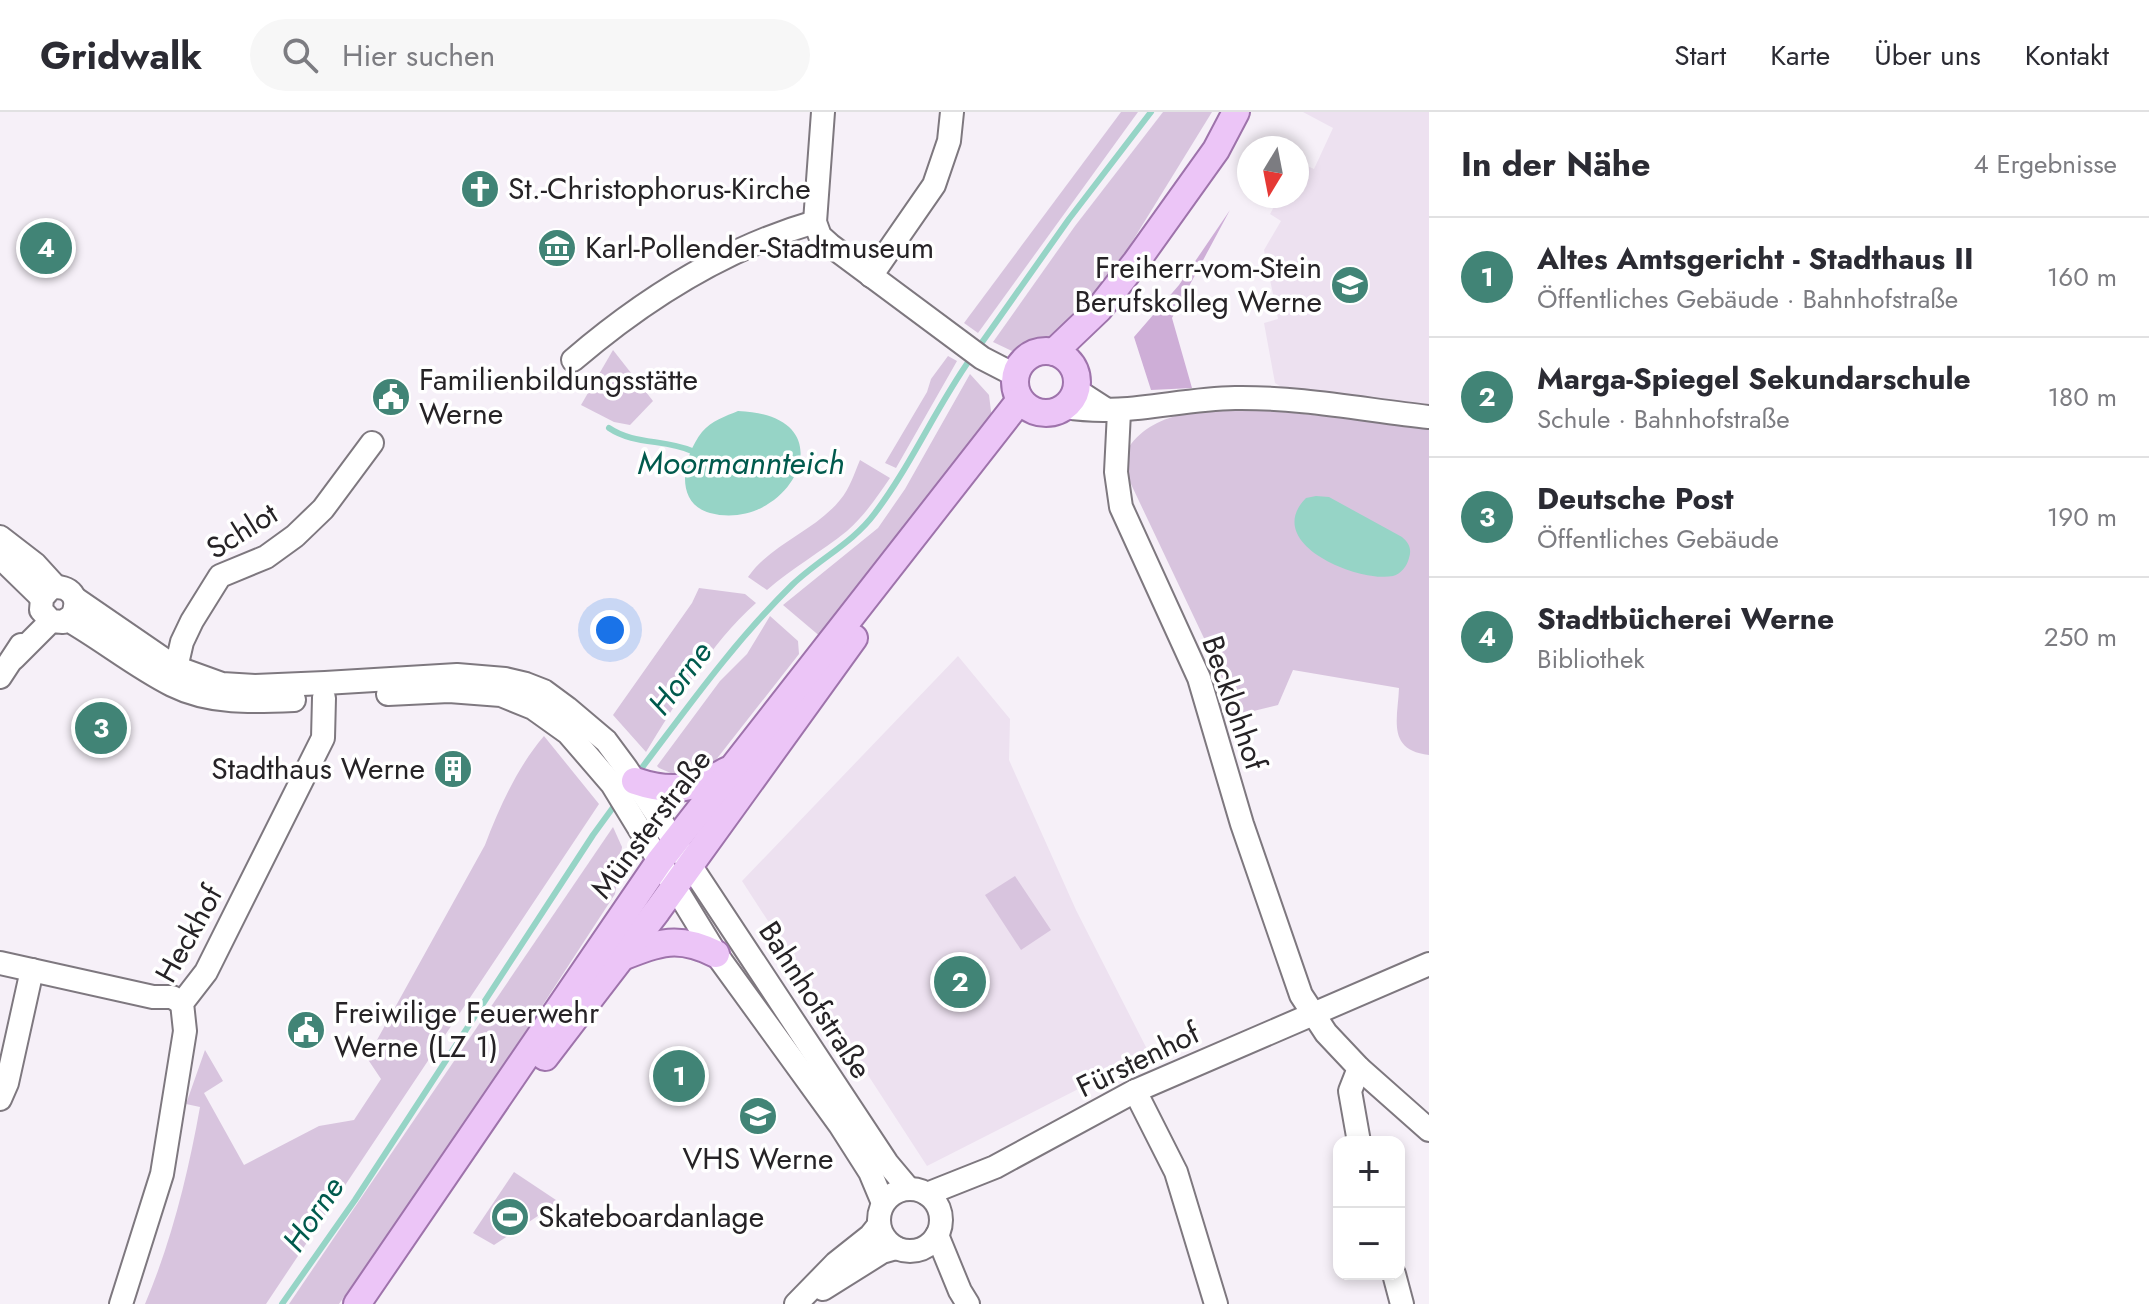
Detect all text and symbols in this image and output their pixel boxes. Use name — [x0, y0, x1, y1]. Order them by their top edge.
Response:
search box — [250, 19, 810, 91]
text: Gridwalk — [40, 28, 202, 83]
icon: search — [278, 33, 322, 77]
text: Hier suchen — [342, 34, 495, 77]
text: Start — [1674, 35, 1726, 76]
text: Karte — [1770, 35, 1830, 76]
text: Über uns — [1874, 35, 1981, 76]
text: Kontakt — [2025, 35, 2109, 76]
north arrow — [1237, 136, 1309, 208]
text: In der Nähe — [1461, 140, 1651, 189]
text: 4 Ergebnisse — [1973, 145, 2117, 183]
place label: St.-Christophorus-Kirche — [508, 167, 811, 210]
church icon: St.-Christophorus-Kirche — [459, 168, 501, 210]
pin: 4 — [20, 218, 72, 278]
place label: Karl-Pollender-Stadtmuseum — [585, 226, 934, 269]
museum icon: Karl-Pollender-Stadtmuseum — [536, 227, 578, 269]
text: Altes Amtsgericht - Stadthaus II — [1537, 237, 1974, 280]
place label: Freiherr-vom-Stein Berufskolleg Werne — [1074, 246, 1322, 323]
text: 1 — [1480, 258, 1494, 296]
text: 160 m — [2047, 258, 2117, 296]
school or university icon: Freiherr-vom-Stein Berufskolleg Werne — [1329, 264, 1371, 306]
text: Öffentliches Gebäude · Bahnhofstraße — [1537, 280, 1958, 318]
text: Marga-Spiegel Sekundarschule — [1537, 357, 1971, 400]
place label: Familienbildungsstätte Werne — [419, 358, 698, 435]
public building icon: Familienbildungsstätte Werne — [370, 376, 412, 418]
text: 2 — [1478, 378, 1496, 416]
text: 180 m — [2047, 378, 2117, 416]
text: Schule · Bahnhofstraße — [1537, 400, 1790, 438]
water label: Moormannteich — [638, 440, 844, 486]
text: Deutsche Post — [1537, 477, 1733, 520]
street label: Schlot — [198, 492, 286, 569]
text: 3 — [1479, 498, 1495, 536]
text: 190 m — [2047, 498, 2117, 536]
text: Öffentliches Gebäude — [1537, 520, 1779, 558]
text: Stadtbücherei Werne — [1537, 597, 1834, 640]
your location — [590, 610, 630, 650]
text: 4 — [1478, 618, 1496, 656]
text: 250 m — [2044, 618, 2117, 656]
street label: Becklohhof — [1191, 630, 1278, 777]
water label: Horne — [637, 631, 723, 725]
text: Bibliothek — [1537, 640, 1645, 678]
pin: 3 — [75, 698, 127, 758]
street label: Münsterstraße — [580, 740, 721, 907]
place label: Stadthaus Werne — [211, 747, 425, 790]
building icon: Stadthaus Werne — [432, 748, 474, 790]
street label: Heckhof — [144, 876, 234, 990]
street label: Bahnhofstraße — [748, 913, 882, 1087]
pin: 2 — [934, 952, 986, 1012]
place label: Freiwilige Feuerwehr Werne (LZ 1) — [334, 991, 600, 1068]
public building icon: Freiwilige Feuerwehr Werne (LZ 1) — [285, 1009, 327, 1051]
street label: Fürstenhof — [1069, 1011, 1208, 1108]
pin: 1 — [653, 1046, 705, 1106]
school or university icon: VHS Werne — [737, 1095, 779, 1137]
map controls — [1333, 1136, 1405, 1280]
button: + — [1333, 1136, 1405, 1208]
place label: VHS Werne — [683, 1137, 833, 1180]
water label: Horne — [271, 1167, 355, 1261]
place label: Skateboardanlage — [538, 1195, 764, 1238]
sports icon: Skateboardanlage — [489, 1196, 531, 1238]
button: − — [1333, 1208, 1405, 1280]

